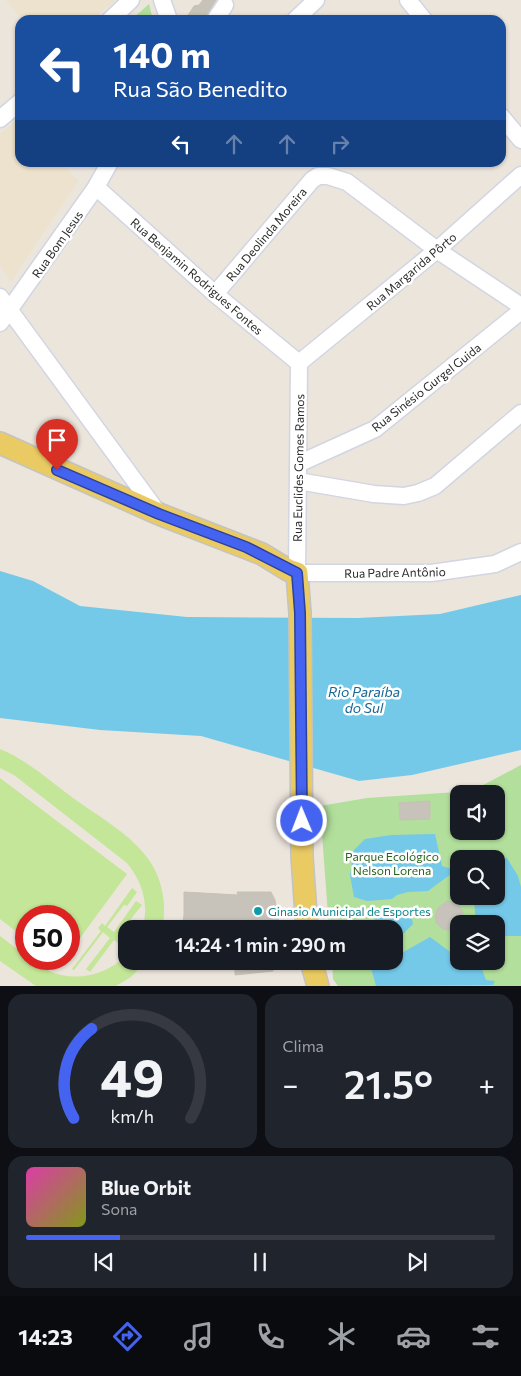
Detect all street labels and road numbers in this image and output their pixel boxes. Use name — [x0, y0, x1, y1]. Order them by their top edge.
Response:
street label: Rua Deolinda Moreira — [223, 184, 309, 284]
street label: Rua Bom Jesus — [29, 208, 86, 281]
street label: Rua Benjamin Rodrigues Fontes — [128, 215, 266, 337]
street label: Rua Margarida Pôrto — [363, 229, 459, 313]
street label: Rua Sinésio Gurgel Guida — [369, 340, 483, 434]
street label: Rua Euclides Gomes Ramos — [290, 394, 306, 542]
street label: Rua Padre Antônio — [344, 564, 446, 580]

